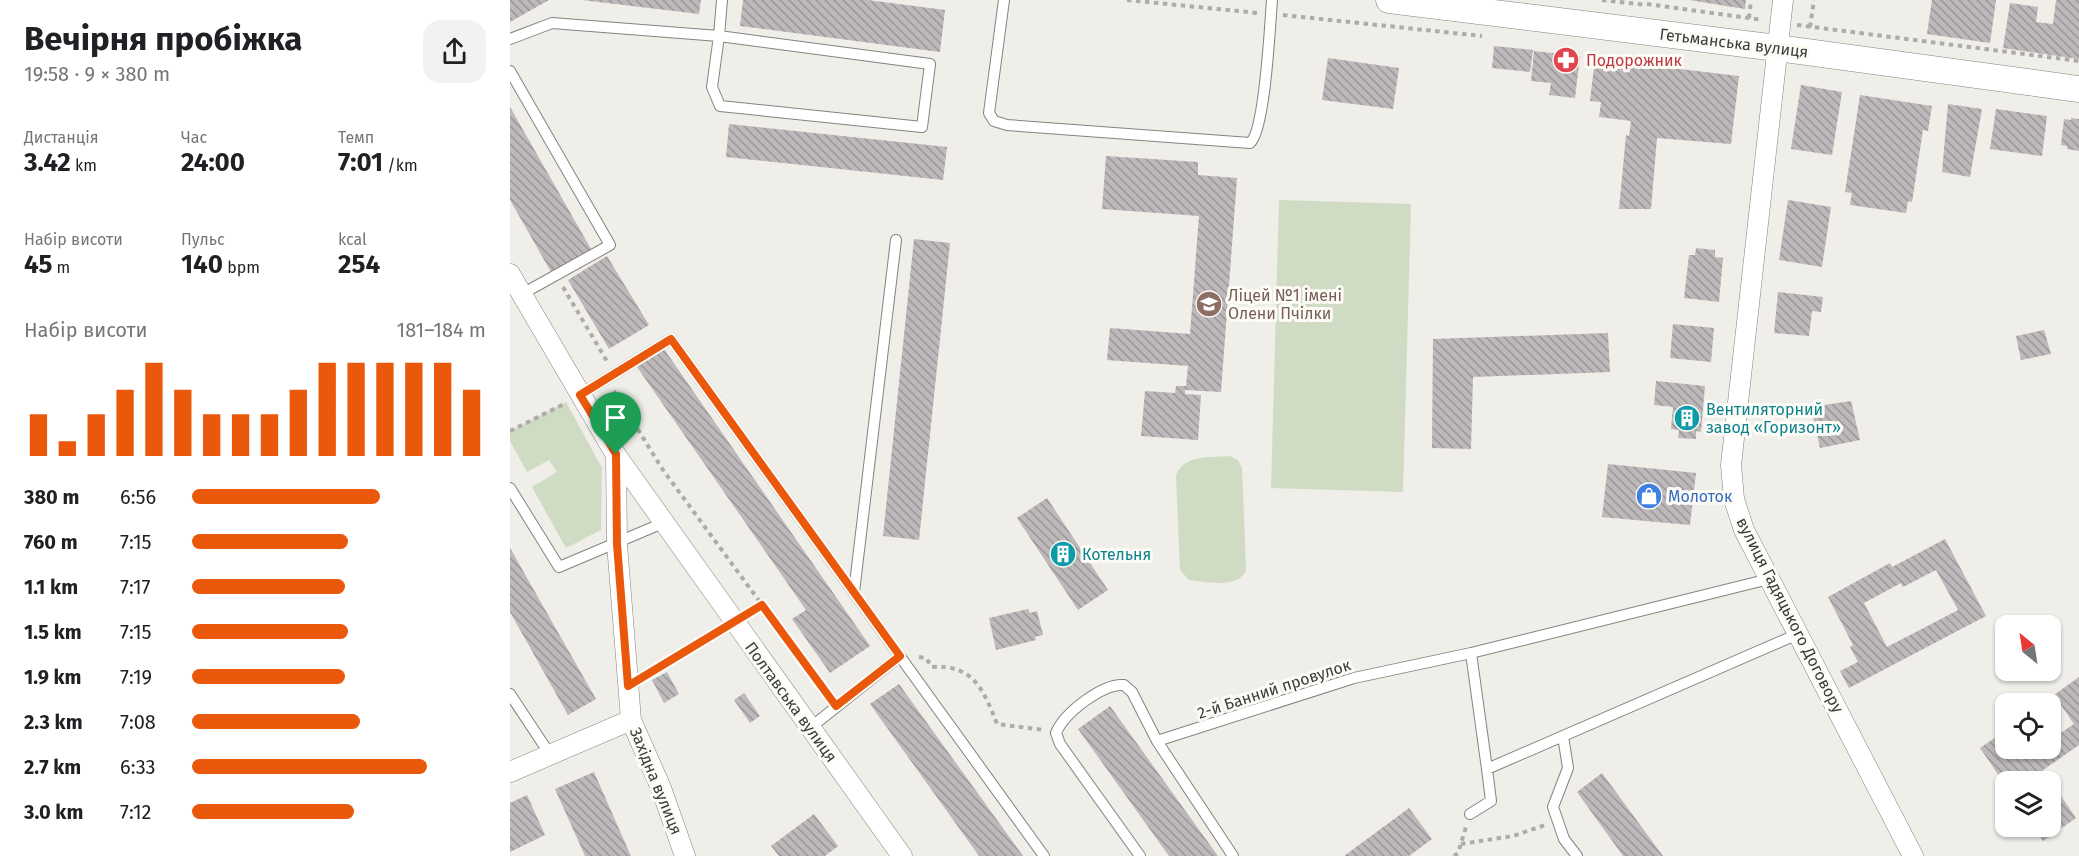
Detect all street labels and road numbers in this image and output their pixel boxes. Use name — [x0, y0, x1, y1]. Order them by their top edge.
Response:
street label: Гетьманська вулиця — [1659, 24, 1809, 62]
street label: вулиця Гадяцького Договору — [1732, 514, 1848, 716]
street label: Полтавська вулиця — [741, 638, 841, 766]
street label: 2-й Банний провулок — [1195, 655, 1354, 723]
street label: Західна вулиця — [626, 725, 686, 837]

